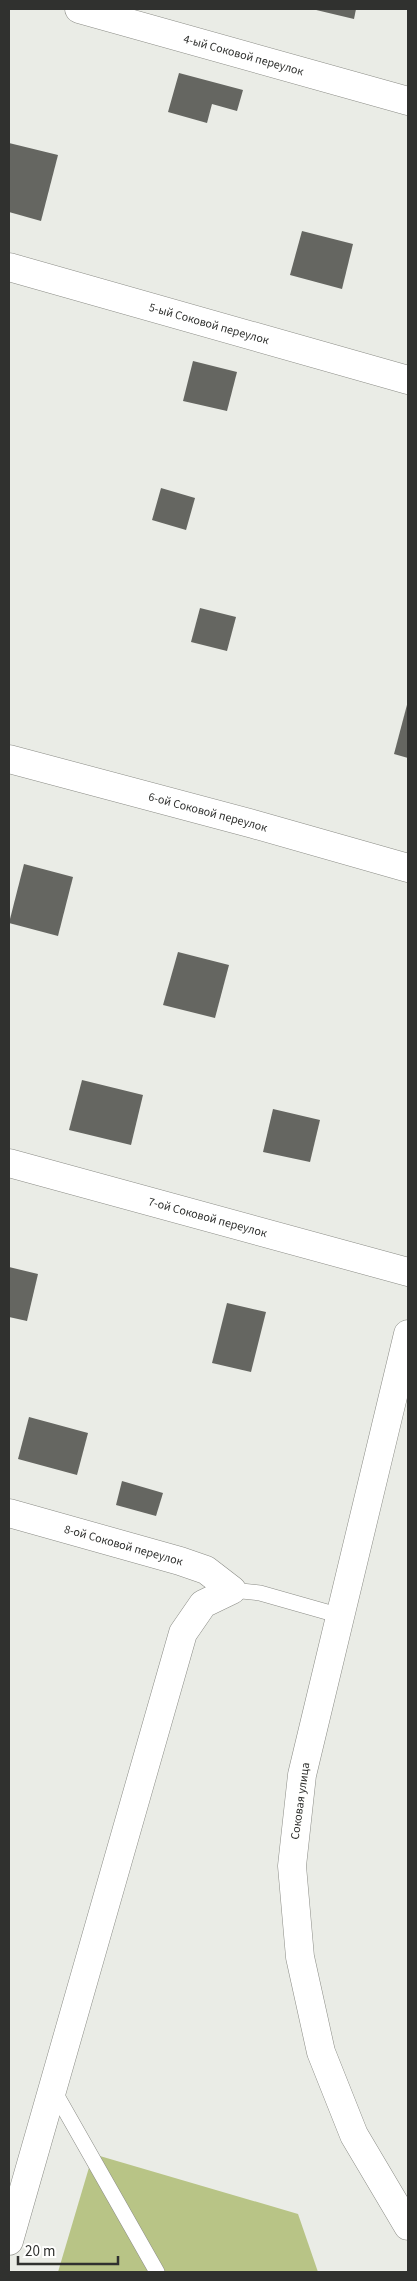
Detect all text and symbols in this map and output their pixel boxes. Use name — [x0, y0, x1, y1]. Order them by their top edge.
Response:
street label: 4-ый Соковой переулок — [182, 31, 306, 80]
street label: 5-ый Соковой переулок — [147, 299, 271, 349]
street label: 6-ой Соковой переулок — [147, 789, 269, 837]
street label: 7-ой Соковой переулок — [146, 1193, 269, 1242]
street label: 8-ой Соковой переулок — [62, 1521, 185, 1570]
street label: Соковая улица — [287, 1761, 314, 1841]
scale bar — [18, 2234, 118, 2266]
text: 20 m — [25, 2241, 55, 2262]

